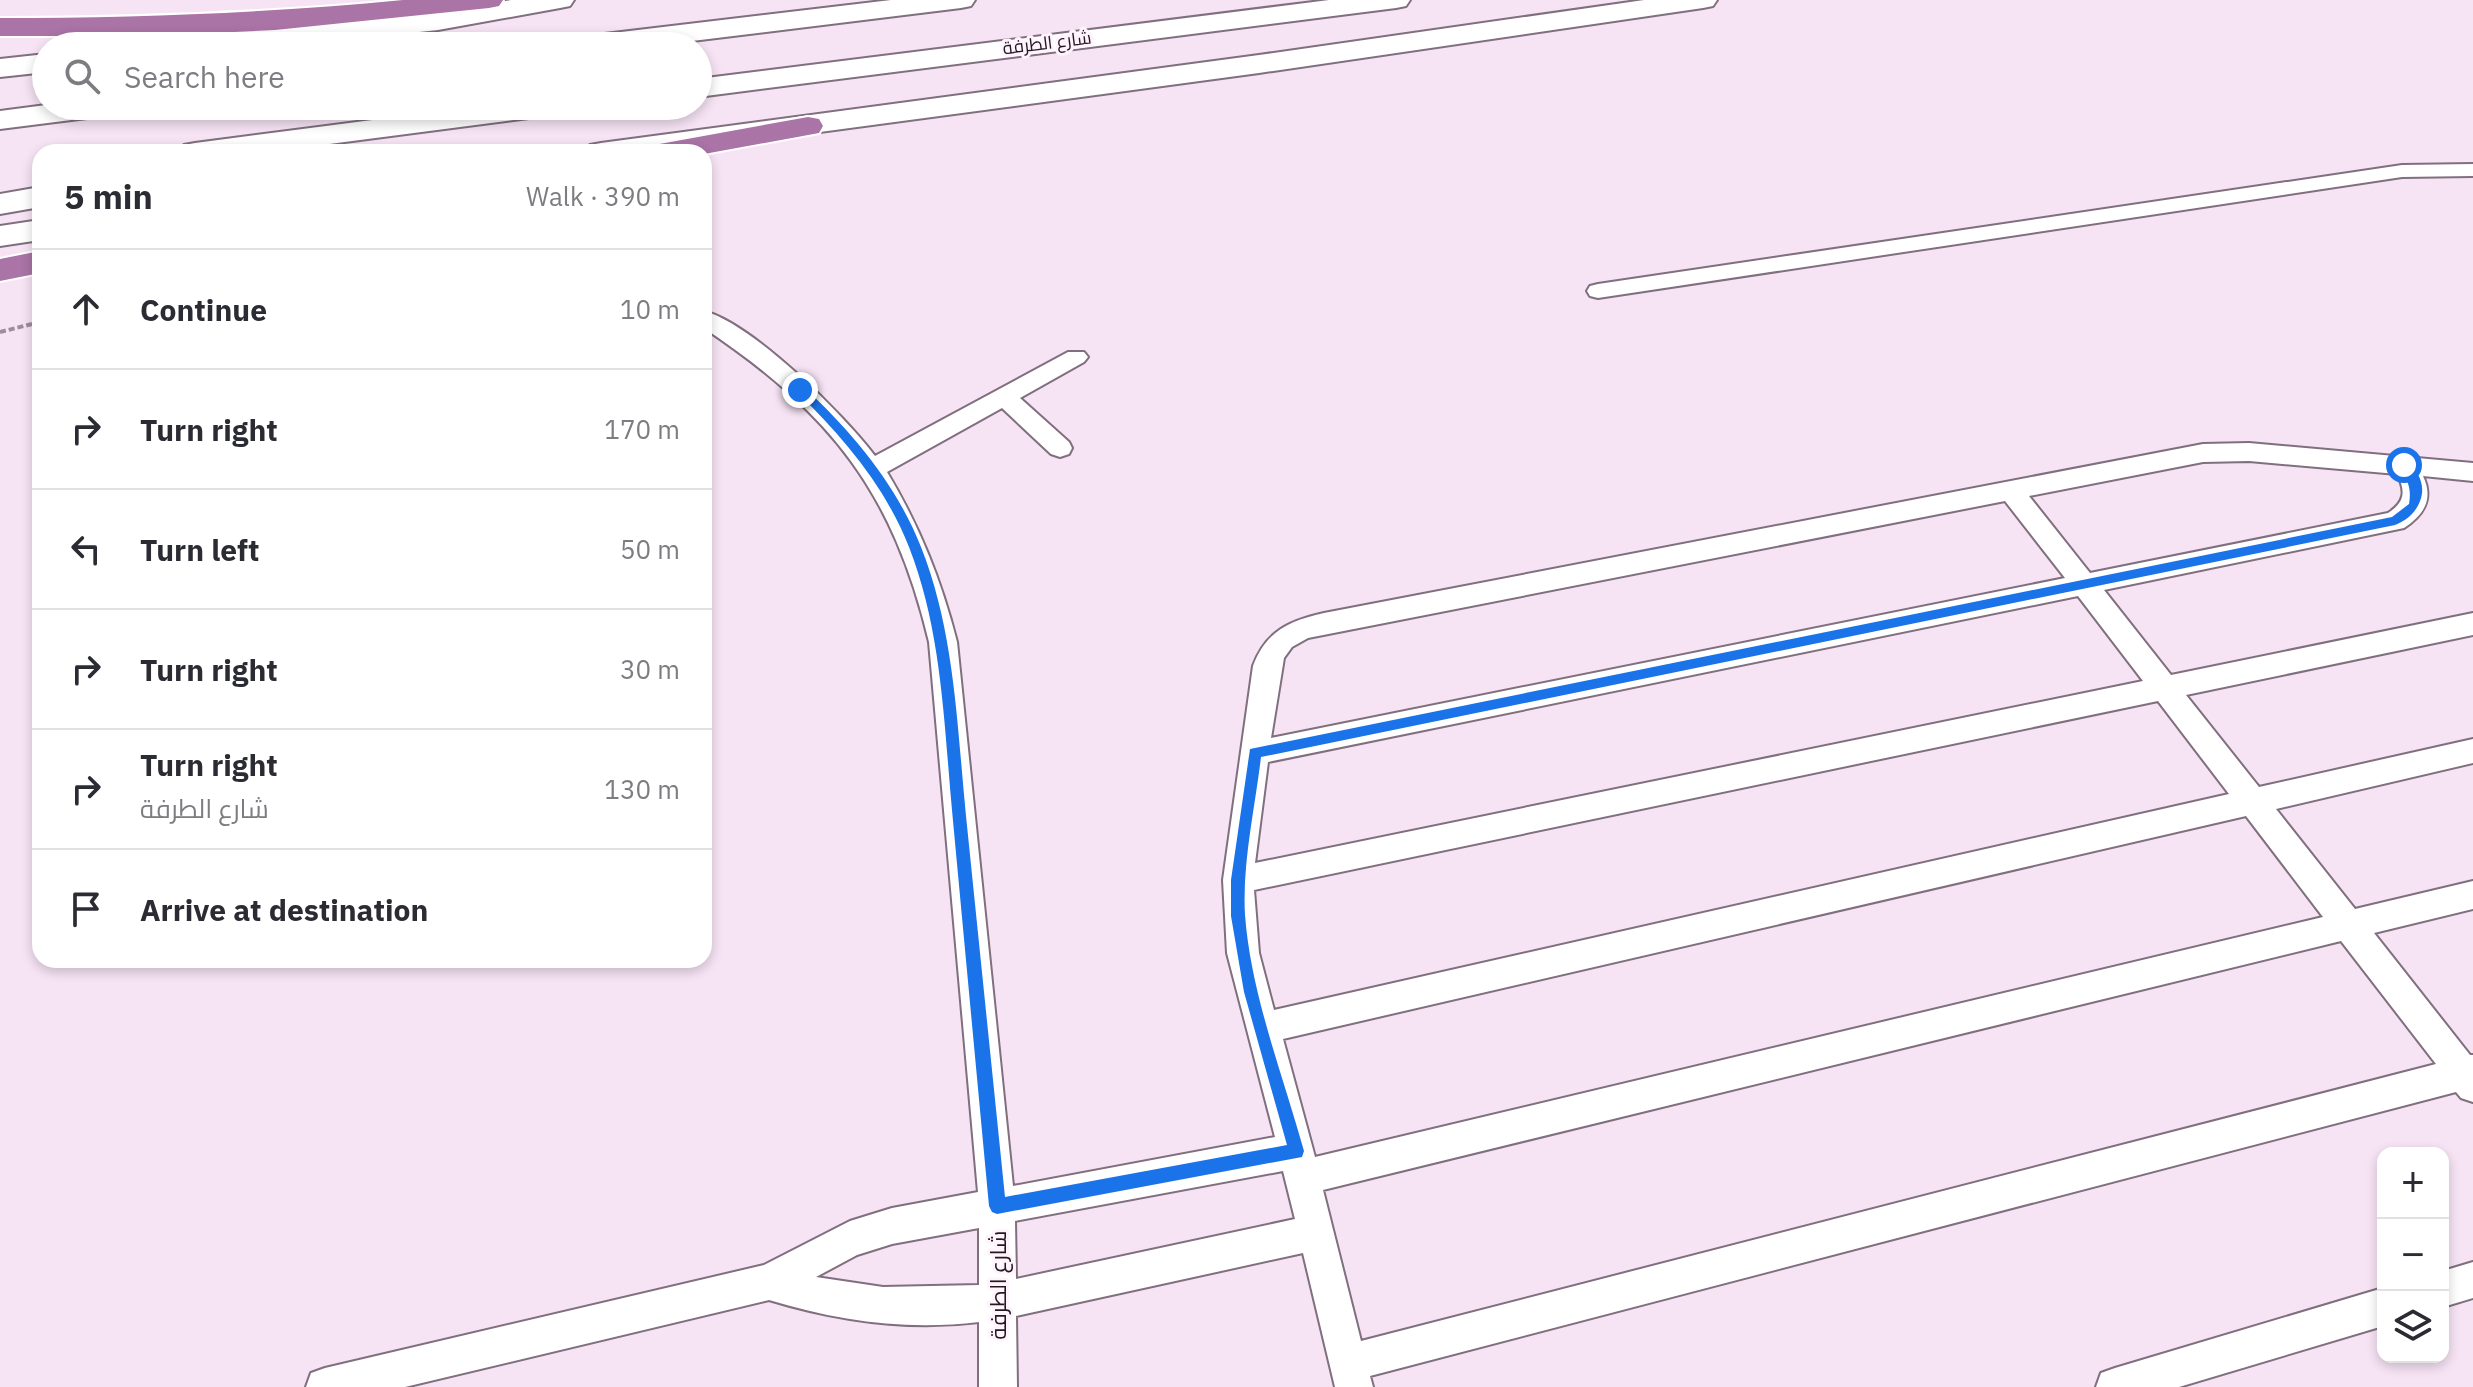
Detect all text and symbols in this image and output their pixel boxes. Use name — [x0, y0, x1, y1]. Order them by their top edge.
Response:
street label: شارع الطرفة — [1001, 26, 1093, 60]
search box — [32, 32, 712, 120]
icon: search — [60, 54, 104, 98]
text: Search here — [124, 57, 285, 96]
text: 5 min — [64, 174, 153, 218]
text: Walk · 390 m — [526, 179, 680, 213]
icon: ahead — [64, 287, 108, 331]
text: Continue — [140, 290, 267, 329]
text: 10 m — [620, 292, 680, 326]
route end — [782, 372, 818, 408]
icon: right — [64, 407, 108, 451]
text: Turn right — [140, 410, 278, 449]
text: 170 m — [604, 412, 680, 446]
route start — [2386, 447, 2422, 483]
icon: left — [64, 527, 108, 571]
text: Turn left — [140, 530, 259, 569]
text: 50 m — [620, 532, 680, 566]
icon: right — [64, 647, 108, 691]
text: Turn right — [140, 650, 278, 689]
text: 30 m — [620, 652, 680, 686]
text: Turn right — [140, 745, 278, 784]
icon: right — [64, 767, 108, 811]
text: 130 m — [604, 772, 680, 806]
text: شارع الطرفة — [140, 791, 269, 825]
icon: arrive — [64, 887, 108, 931]
text: Arrive at destination — [140, 890, 428, 929]
map controls — [2377, 1147, 2449, 1363]
button: + — [2377, 1147, 2449, 1219]
button: − — [2377, 1219, 2449, 1291]
street label: شارع الطرفة — [983, 1231, 1013, 1339]
button: layers — [2377, 1291, 2449, 1363]

